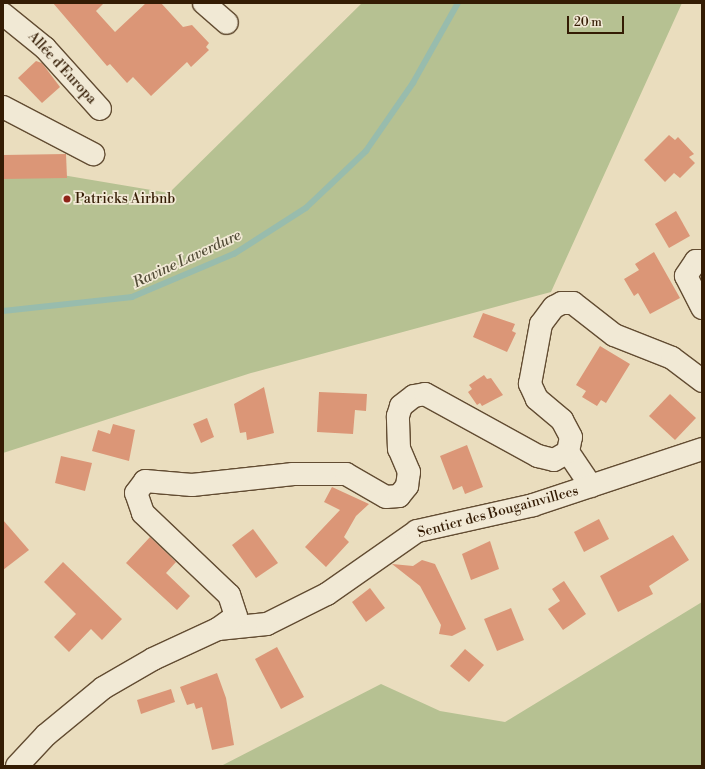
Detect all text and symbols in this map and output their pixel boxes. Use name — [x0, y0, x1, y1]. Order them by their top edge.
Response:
scale bar — [569, 8, 626, 34]
text: 20 m — [574, 15, 602, 30]
street label: Allée d'Europa — [24, 28, 100, 108]
place label: Patricks Airbnb — [75, 191, 175, 207]
marker: Patricks Airbnb — [62, 194, 72, 204]
water label: Ravine Laverdure — [130, 226, 244, 292]
street label: Sentier des Bougainvillees — [416, 482, 580, 542]

